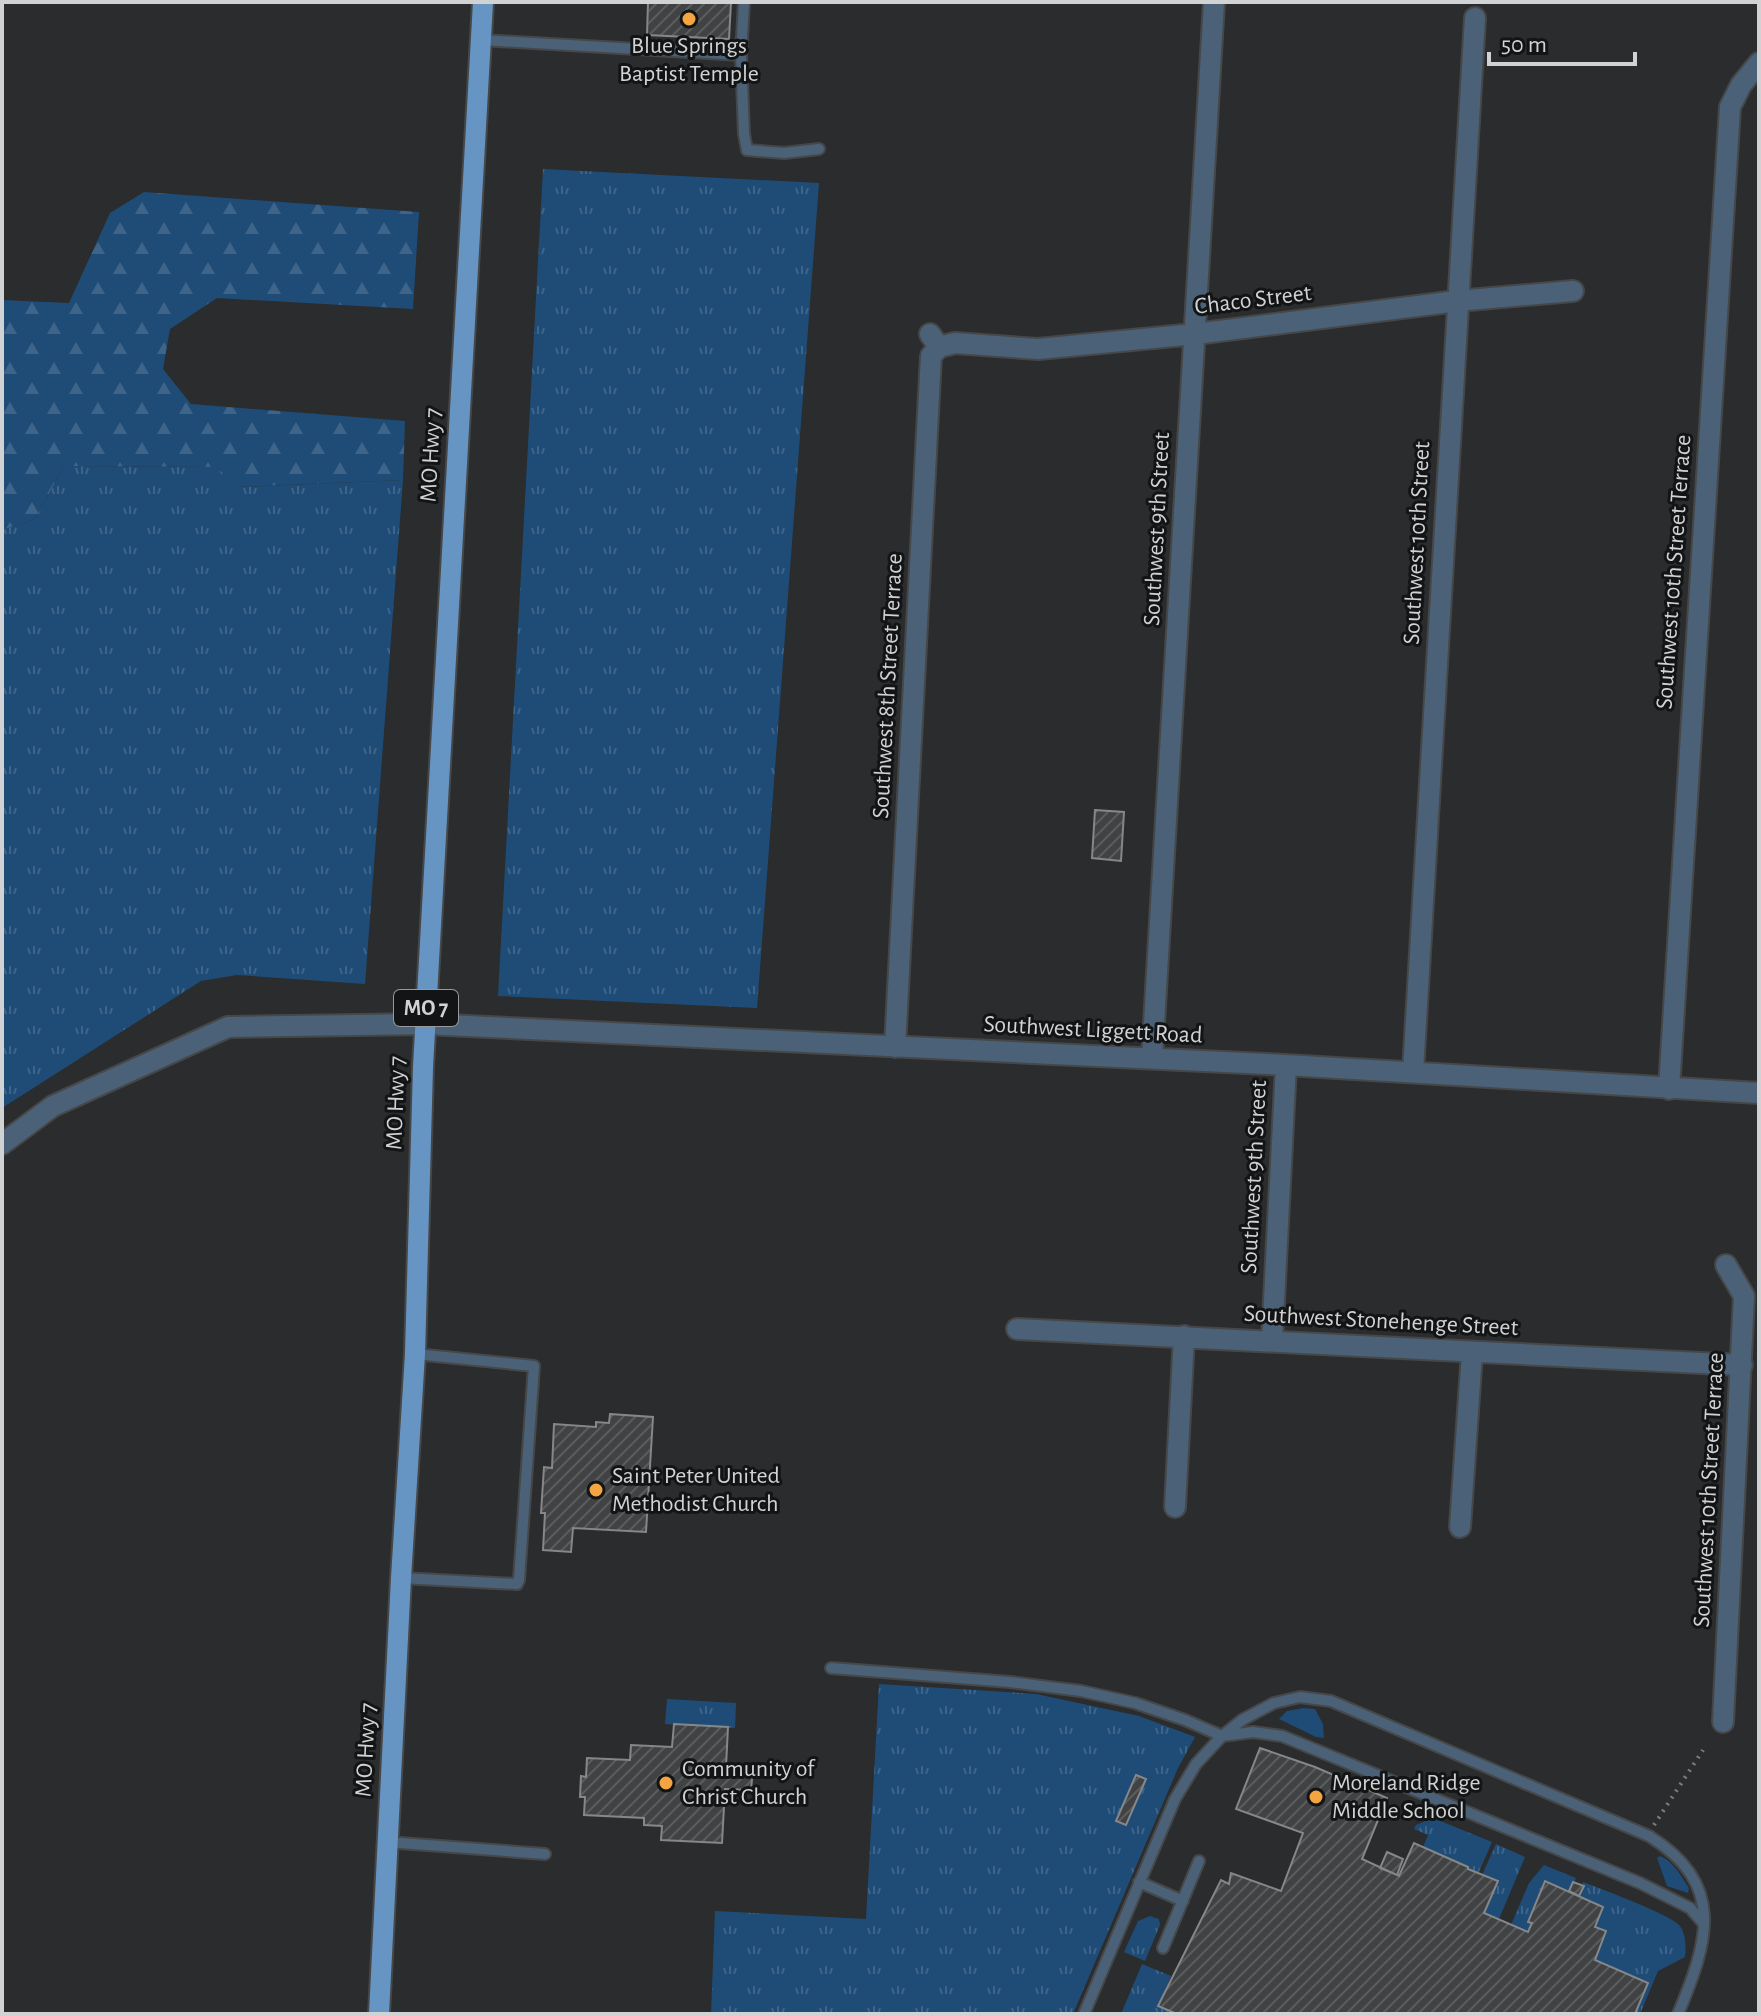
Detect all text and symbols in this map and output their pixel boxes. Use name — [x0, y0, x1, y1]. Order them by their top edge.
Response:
marker: Blue Springs Baptist Temple — [680, 10, 698, 28]
scale bar — [1489, 16, 1635, 66]
text: 50 m — [1501, 33, 1547, 57]
place label: Blue Springs Baptist Temple — [619, 34, 759, 86]
street label: Chaco Street — [1193, 281, 1313, 319]
street label: MO Hwy 7 — [417, 407, 445, 503]
street label: Southwest 9th Street — [1140, 431, 1174, 626]
street label: Southwest 10th Street Terrace — [1652, 434, 1696, 710]
street label: Southwest 10th Street — [1400, 440, 1434, 645]
street label: Southwest 8th Street Terrace — [869, 553, 907, 819]
road number: MO 7 — [394, 990, 458, 1026]
street label: Southwest Liggett Road — [983, 1012, 1203, 1048]
street label: MO Hwy 7 — [382, 1056, 410, 1150]
street label: Southwest 9th Street — [1237, 1079, 1271, 1274]
street label: Southwest Stonehenge Street — [1243, 1302, 1519, 1340]
street label: Southwest 10th Street Terrace — [1690, 1352, 1728, 1628]
place label: Saint Peter United Methodist Church — [612, 1464, 780, 1516]
marker: Saint Peter United Methodist Church — [587, 1481, 605, 1499]
street label: MO Hwy 7 — [352, 1702, 380, 1798]
place label: Community of Christ Church — [682, 1757, 816, 1809]
place label: Moreland Ridge Middle School — [1332, 1771, 1481, 1823]
marker: Community of Christ Church — [657, 1774, 675, 1792]
marker: Moreland Ridge Middle School — [1307, 1788, 1325, 1806]

